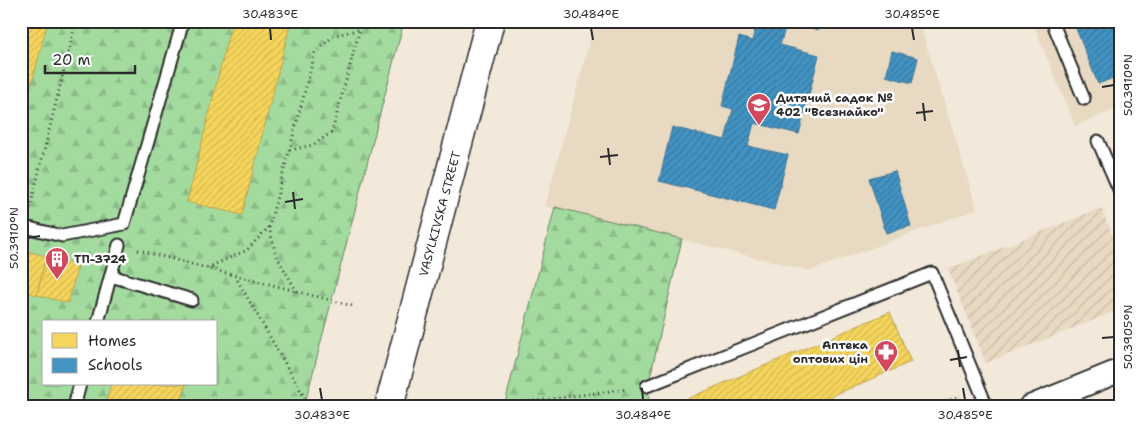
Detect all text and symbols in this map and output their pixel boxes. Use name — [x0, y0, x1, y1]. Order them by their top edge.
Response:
text: 30.483°E — [242, 6, 298, 22]
text: 30.484°E — [563, 6, 619, 22]
text: 30.485°E — [884, 6, 940, 22]
scale bar — [45, 42, 135, 74]
text: 20 m — [52, 50, 91, 70]
text: 50.3910°N — [1120, 54, 1136, 116]
place label: Дитячий садок № 402 "Всезнайко" — [776, 90, 893, 120]
school or university icon: Дитячий садок № 402 "Всезнайко" — [746, 92, 772, 126]
street label: VASYLKIVSKA STREET — [416, 149, 465, 278]
text: 50.3910°N — [6, 207, 22, 269]
building icon: ТП-3724 — [44, 246, 70, 280]
place label: ТП-3724 — [74, 251, 127, 267]
text: 50.3905°N — [1120, 305, 1136, 369]
legend — [42, 320, 218, 386]
text: Homes — [88, 331, 136, 351]
place label: Аптека оптових цін — [793, 337, 869, 367]
pharmacy icon: Аптека оптових цін — [873, 339, 899, 373]
text: Schools — [88, 355, 143, 375]
text: 30.483°E — [294, 407, 350, 423]
text: 30.484°E — [615, 407, 671, 423]
text: 30.485°E — [937, 407, 993, 423]

